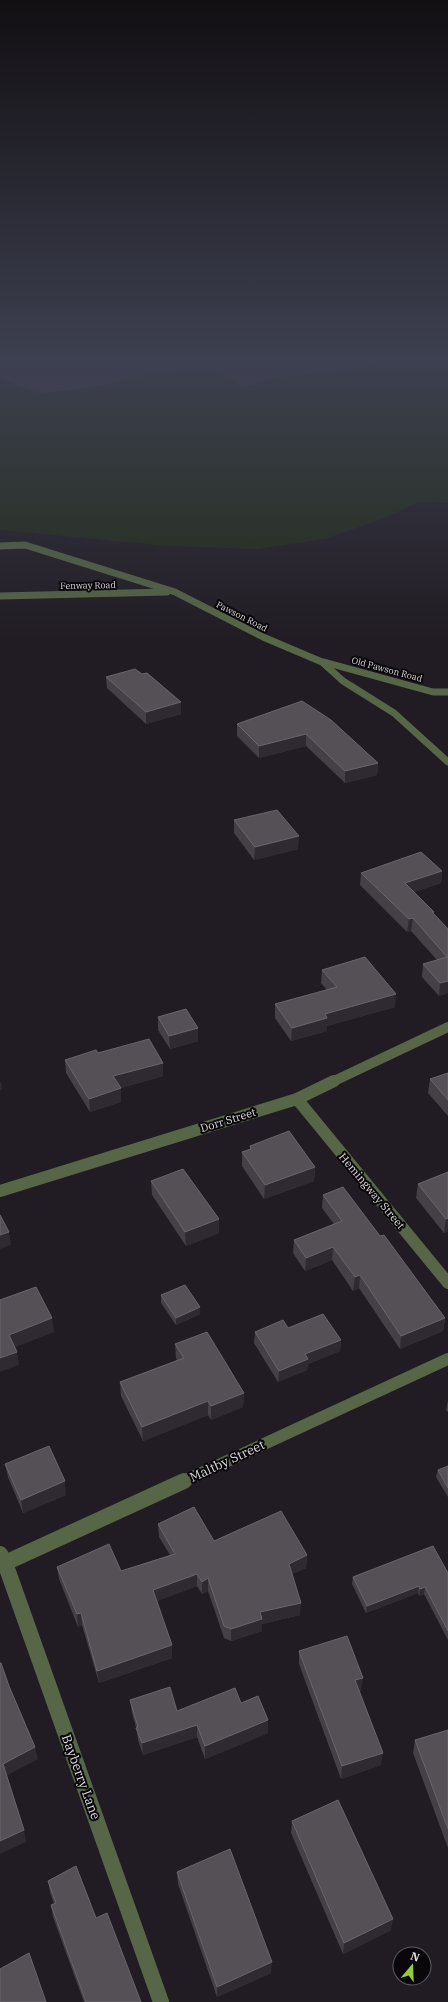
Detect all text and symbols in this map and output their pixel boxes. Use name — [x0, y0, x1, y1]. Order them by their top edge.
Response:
street label: Fenway Road — [60, 579, 117, 591]
street label: Pawson Road — [215, 598, 270, 634]
street label: Old Pawson Road — [350, 654, 424, 684]
street label: Dorr Street — [199, 1105, 257, 1135]
street label: Hemingway Street — [336, 1150, 408, 1232]
street label: Maltby Street — [187, 1436, 268, 1486]
street label: Bayberry Lane — [58, 1732, 104, 1822]
north arrow — [392, 1946, 432, 1986]
text: N — [409, 1949, 422, 1965]

